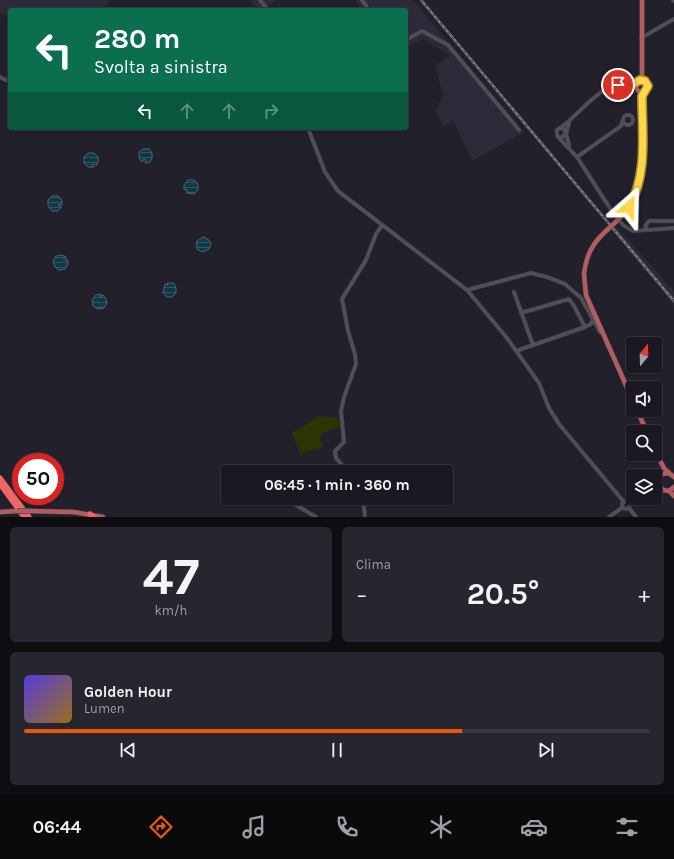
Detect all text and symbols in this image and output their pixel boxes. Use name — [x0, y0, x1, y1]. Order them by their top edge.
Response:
text: 280 m — [94, 22, 180, 55]
icon: left — [28, 24, 80, 76]
text: Svolta a sinistra — [94, 56, 228, 78]
pin — [601, 68, 635, 102]
icon: arrive — [607, 74, 629, 96]
icon: left — [134, 100, 156, 122]
icon: ahead — [176, 100, 198, 122]
icon: ahead — [218, 100, 240, 122]
icon: right — [260, 100, 282, 122]
position arrow — [608, 186, 650, 228]
north arrow — [626, 337, 662, 373]
map controls — [626, 337, 662, 505]
button: sound — [626, 381, 662, 417]
button: search — [626, 425, 662, 461]
speed limit sign: 50 — [12, 453, 64, 505]
button: layers — [626, 469, 662, 505]
text: 06:45 · 1 min · 360 m — [264, 476, 410, 494]
text: 47 — [143, 546, 199, 607]
text: Clima — [356, 557, 391, 572]
text: 20.5° — [467, 576, 539, 612]
text: − — [356, 582, 368, 608]
text: + — [638, 582, 650, 608]
text: km/h — [155, 603, 187, 618]
text: Golden Hour — [84, 683, 172, 701]
text: Lumen — [84, 701, 125, 716]
icon: previous — [117, 739, 139, 761]
icon: pause — [326, 739, 348, 761]
icon: next — [535, 739, 557, 761]
icon: directions — [147, 813, 175, 841]
icon: music — [240, 813, 268, 841]
icon: phone — [333, 813, 361, 841]
icon: climate — [427, 813, 455, 841]
icon: car — [520, 813, 548, 841]
icon: filters — [613, 813, 641, 841]
text: 06:44 — [33, 816, 81, 838]

